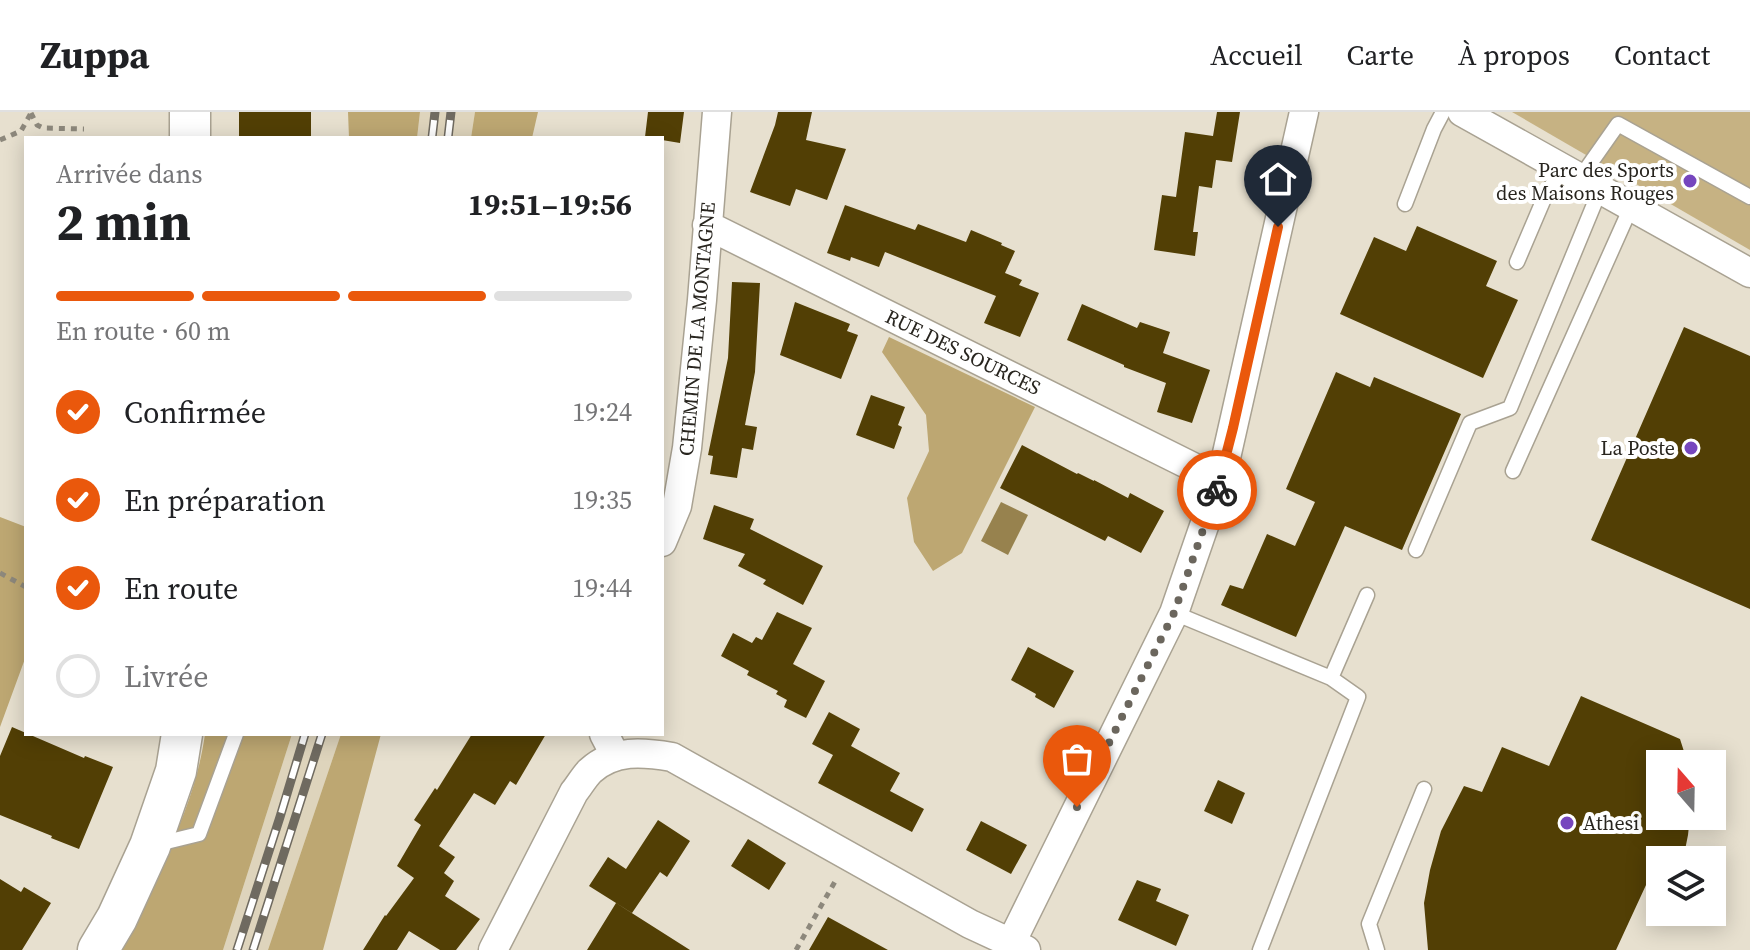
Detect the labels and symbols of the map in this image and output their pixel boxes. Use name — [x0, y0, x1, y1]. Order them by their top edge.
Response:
pin — [1244, 145, 1312, 227]
place label: Parc des Sports des Maisons Rouges — [1496, 156, 1674, 207]
marker: Parc des Sports des Maisons Rouges — [1681, 172, 1699, 190]
street label: CHEMIN DE LA MONTAGNE — [672, 201, 722, 457]
street label: RUE DES SOURCES — [881, 302, 1045, 402]
place label: La Poste — [1601, 434, 1675, 462]
marker: La Poste — [1682, 439, 1700, 457]
courier — [1177, 450, 1257, 530]
pin — [1043, 725, 1111, 807]
north arrow — [1646, 750, 1726, 830]
place label: Athesi — [1583, 809, 1639, 837]
marker: Athesi — [1558, 814, 1576, 832]

